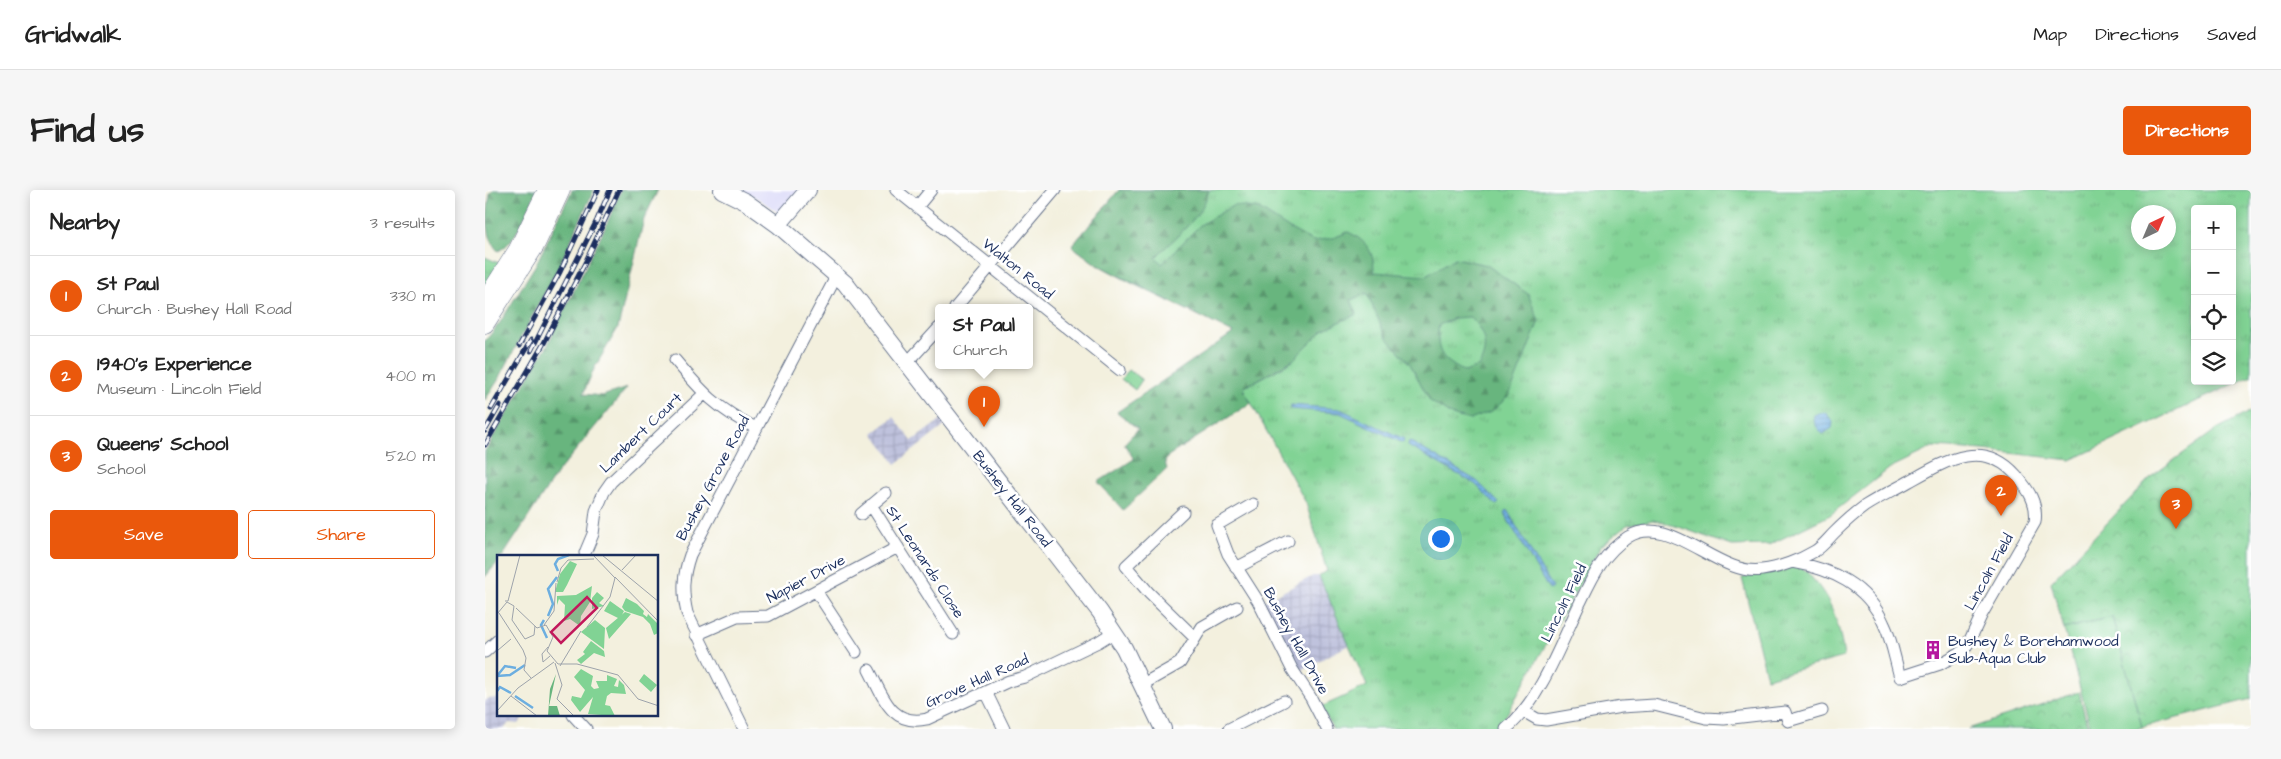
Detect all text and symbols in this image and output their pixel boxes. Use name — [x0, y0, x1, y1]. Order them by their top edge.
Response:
text: Gridwalk — [25, 18, 121, 52]
text: Map — [2033, 22, 2067, 47]
text: Directions — [2095, 22, 2179, 47]
text: Saved — [2207, 22, 2256, 47]
text: Find us — [30, 106, 144, 155]
button: Directions — [2123, 106, 2251, 155]
north arrow — [2131, 205, 2176, 250]
map controls — [2191, 205, 2236, 385]
button: + — [2191, 205, 2236, 250]
text: Nearby — [50, 208, 120, 237]
text: 3 results — [370, 212, 435, 234]
street label: Walton Road — [978, 234, 1058, 305]
button: − — [2191, 250, 2236, 295]
text: St Paul — [97, 271, 159, 298]
text: 1 — [65, 285, 67, 307]
text: 330 m — [390, 285, 435, 307]
button: locate — [2191, 295, 2236, 340]
text: Church · Bushey Hall Road — [97, 298, 292, 320]
popup — [935, 304, 1033, 369]
text: St Paul — [953, 312, 1015, 339]
text: Church — [953, 339, 1007, 361]
button: layers — [2191, 340, 2236, 385]
text: 1940's Experience — [97, 351, 252, 378]
text: 2 — [61, 365, 71, 387]
text: 400 m — [385, 365, 435, 387]
text: Museum · Lincoln Field — [97, 378, 261, 400]
pin: 1 — [968, 386, 1000, 427]
street label: Lambert Court — [595, 388, 687, 478]
street label: Bushey Grove Road — [671, 411, 756, 545]
text: Queens' School — [97, 431, 228, 458]
text: 3 — [62, 445, 70, 467]
text: 520 m — [386, 445, 435, 467]
street label: Bushey Hall Road — [967, 446, 1057, 553]
text: School — [97, 458, 146, 480]
pin: 2 — [1985, 475, 2017, 516]
pin: 3 — [2160, 488, 2192, 529]
street label: St Leonards Close — [881, 502, 969, 622]
button: Save — [50, 510, 238, 559]
button: Share — [248, 510, 435, 559]
your location — [1428, 526, 1454, 552]
street label: Lincoln Field — [1959, 530, 2019, 614]
street label: Napier Drive — [763, 549, 849, 609]
inset map — [497, 555, 659, 716]
street label: Lincoln Field — [1536, 560, 1592, 646]
street label: Bushey Hall Drive — [1257, 584, 1334, 699]
place label: Bushey & Borehamwood Sub-Aqua Club — [1948, 631, 2119, 669]
building icon: Bushey & Borehamwood Sub-Aqua Club — [1922, 639, 1944, 661]
street label: Grove Hall Road — [922, 649, 1032, 713]

